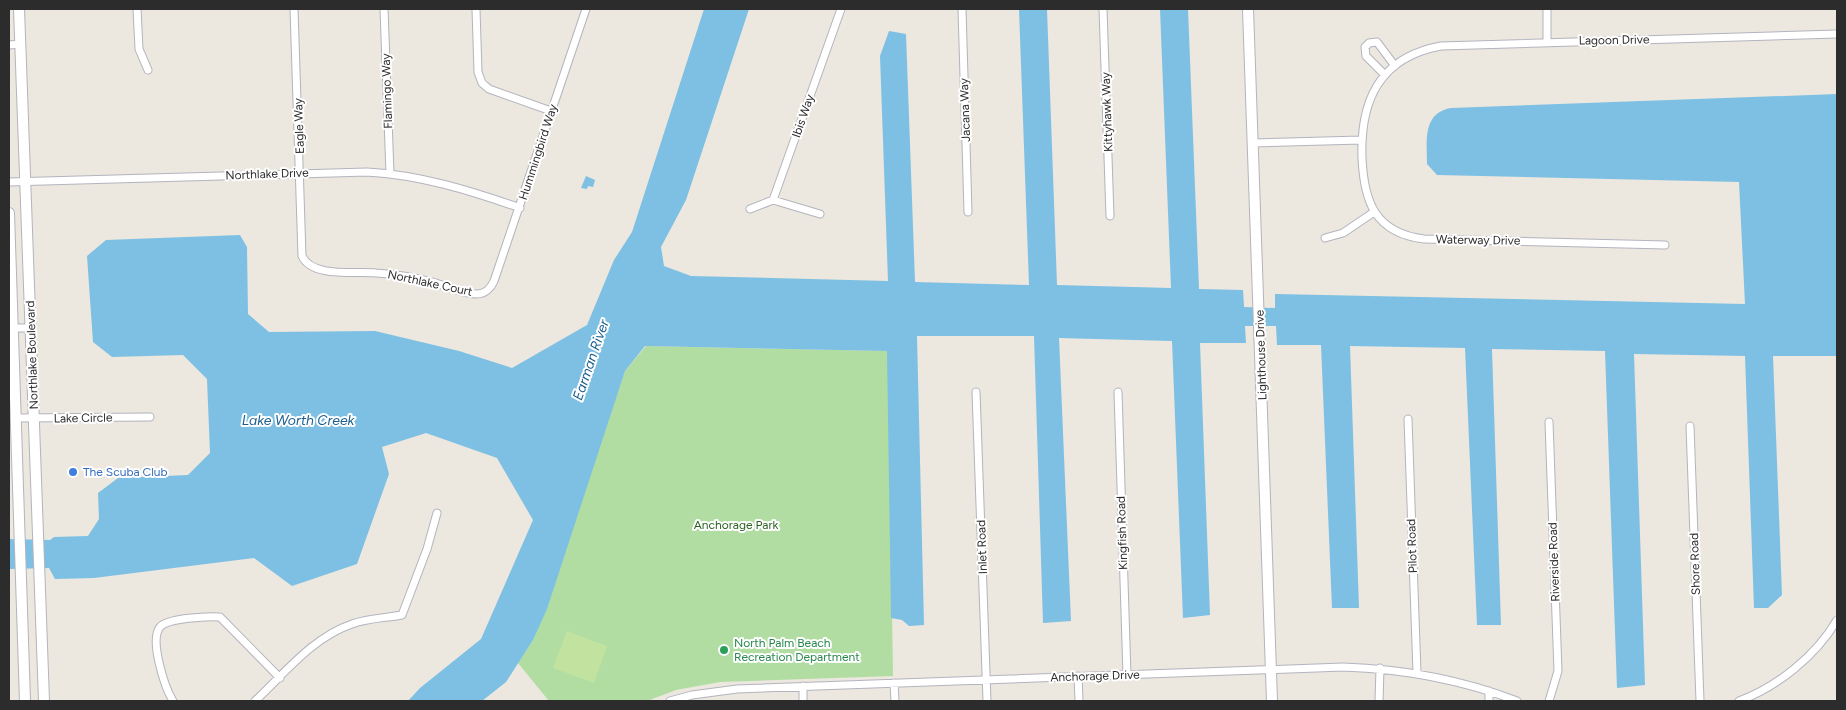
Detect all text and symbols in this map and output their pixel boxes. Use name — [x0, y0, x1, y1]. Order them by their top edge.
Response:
street label: Lagoon Drive — [1579, 32, 1650, 48]
street label: Flamingo Way — [379, 52, 395, 129]
street label: Kittyhawk Way — [1099, 71, 1115, 152]
street label: Jacana Way — [957, 77, 973, 142]
street label: Ibis Way — [789, 92, 817, 140]
street label: Eagle Way — [291, 97, 307, 154]
street label: Hummingbird Way — [516, 102, 560, 202]
street label: Northlake Drive — [225, 166, 309, 182]
street label: Waterway Drive — [1436, 232, 1521, 248]
street label: Northlake Court — [386, 267, 474, 299]
street label: Northlake Boulevard — [23, 300, 41, 410]
street label: Lighthouse Drive — [1252, 309, 1270, 400]
water label: Earman River — [569, 316, 613, 403]
street label: Lake Circle — [54, 410, 113, 426]
water label: Lake Worth Creek — [242, 412, 356, 429]
place label: The Scuba Club — [83, 465, 168, 479]
marker: The Scuba Club — [67, 466, 79, 478]
street label: Kingfish Road — [1114, 496, 1130, 570]
park label: Anchorage Park — [694, 518, 778, 532]
street label: Pilot Road — [1404, 519, 1420, 573]
street label: Inlet Road — [974, 520, 990, 574]
street label: Riverside Road — [1546, 522, 1562, 602]
street label: Shore Road — [1687, 533, 1703, 595]
place label: North Palm Beach Recreation Department — [734, 636, 860, 664]
marker: North Palm Beach Recreation Department — [718, 644, 730, 656]
street label: Anchorage Drive — [1050, 667, 1140, 685]

